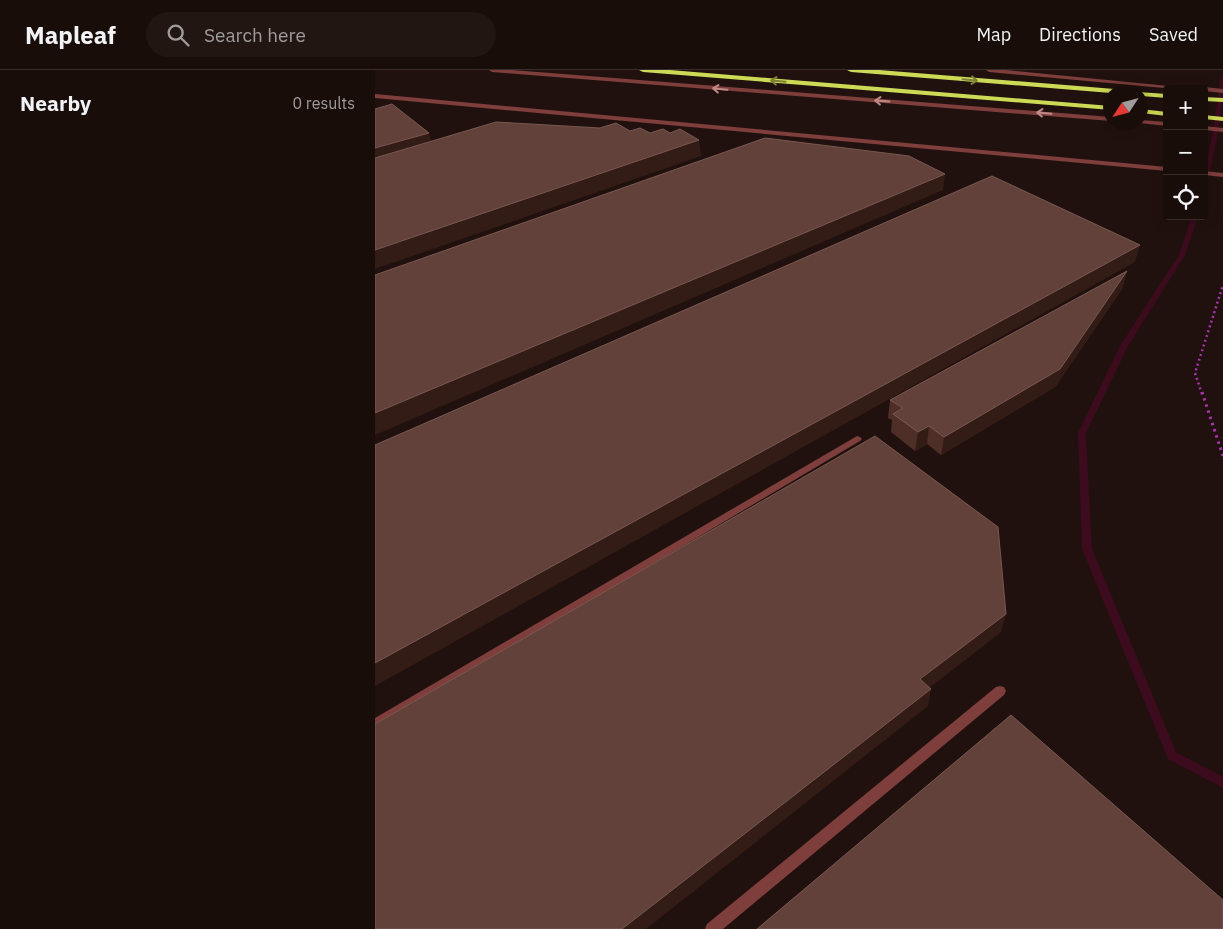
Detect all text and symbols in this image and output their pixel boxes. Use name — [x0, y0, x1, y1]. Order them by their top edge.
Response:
search box — [146, 12, 496, 57]
text: Mapleaf — [25, 19, 116, 51]
icon: search — [164, 21, 192, 49]
text: Search here — [204, 23, 306, 47]
text: Map — [976, 23, 1011, 46]
text: Directions — [1039, 23, 1121, 46]
text: Saved — [1149, 23, 1198, 46]
one-way arrow — [961, 75, 977, 85]
one-way arrow — [770, 76, 786, 86]
one-way arrow — [713, 84, 729, 93]
north arrow — [1103, 85, 1148, 130]
map controls — [1163, 85, 1208, 220]
button: + — [1163, 85, 1208, 130]
text: Nearby — [20, 89, 91, 117]
text: 0 results — [292, 93, 355, 113]
one-way arrow — [875, 97, 891, 106]
one-way arrow — [1037, 109, 1053, 118]
button: − — [1163, 130, 1208, 175]
button: locate — [1163, 175, 1208, 220]

